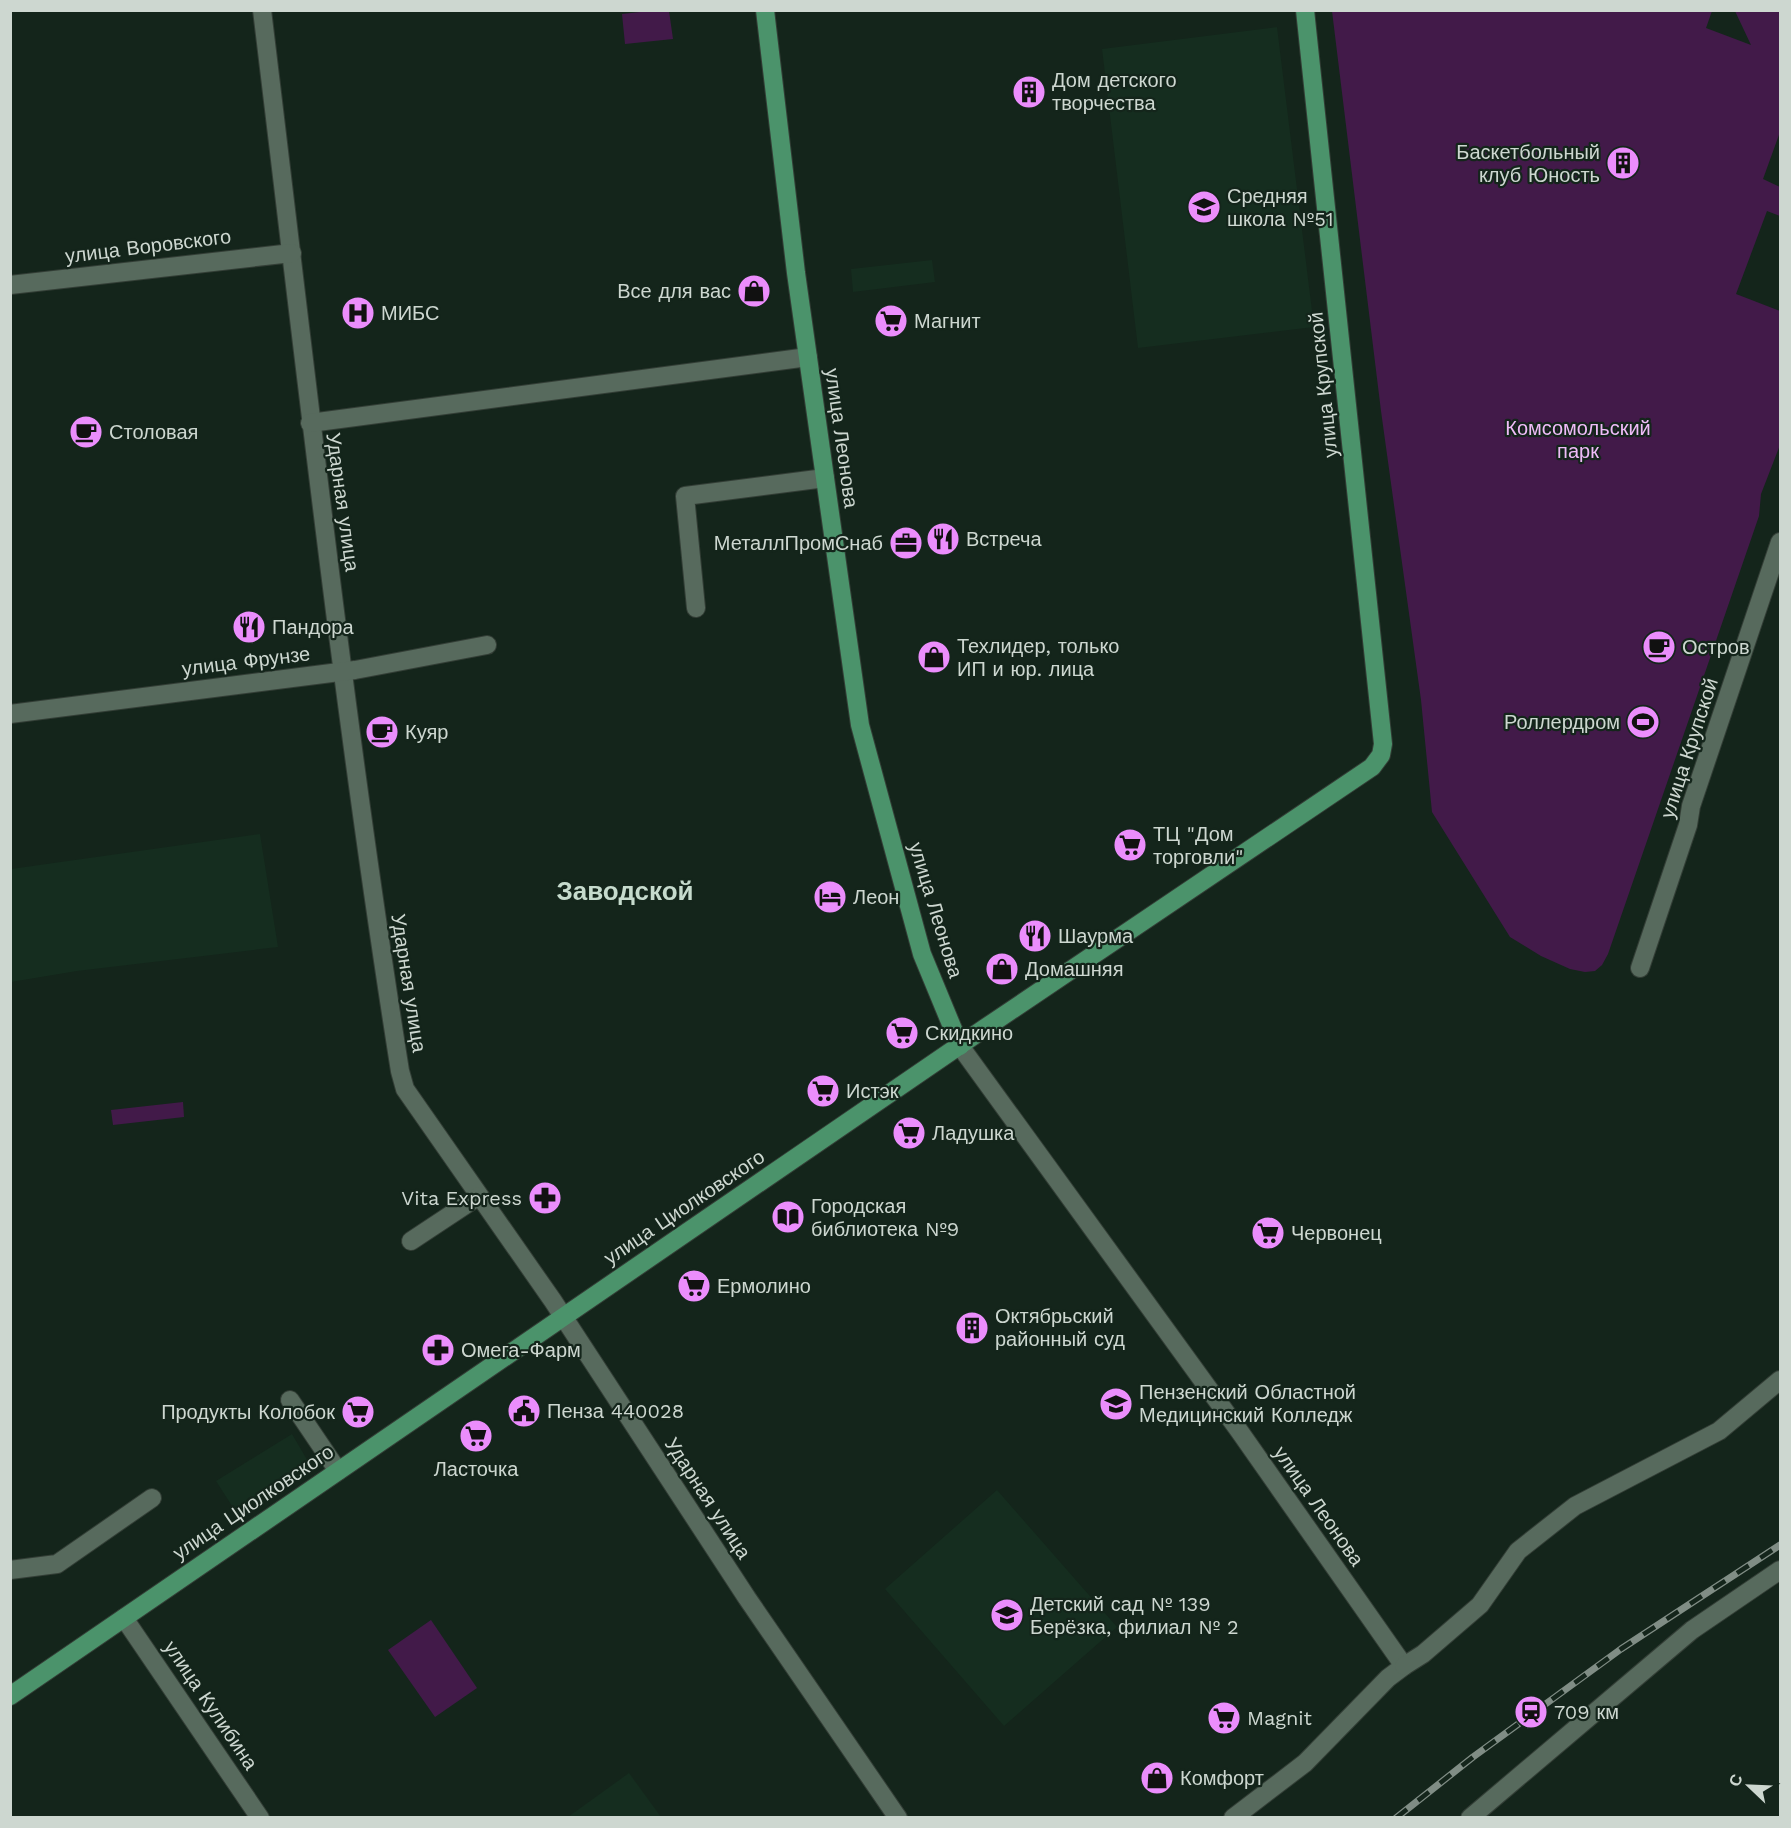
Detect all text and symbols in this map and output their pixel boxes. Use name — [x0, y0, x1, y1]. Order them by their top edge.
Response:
place label: Дом детского творчества — [1052, 68, 1177, 115]
building icon: Дом детского творчества — [1011, 74, 1047, 110]
place label: Баскетбольный клуб Юность — [1456, 140, 1600, 187]
building icon: Баскетбольный клуб Юность — [1605, 145, 1641, 181]
place label: Средняя школа №51 — [1227, 184, 1334, 231]
school or university icon: Средняя школа №51 — [1186, 189, 1222, 225]
street label: улица Воровского — [64, 224, 232, 268]
shop icon: Все для вас — [736, 273, 772, 309]
place label: Все для вас — [617, 279, 731, 303]
hospital icon: МИБС — [340, 295, 376, 331]
place label: МИБС — [381, 301, 439, 325]
supermarket icon: Магнит — [873, 303, 909, 339]
place label: Магнит — [914, 309, 981, 333]
street label: улица Крупской — [1303, 311, 1343, 459]
street label: улица Леонова — [820, 367, 864, 510]
cafe icon: Столовая — [68, 414, 104, 450]
park label: Комсомольский парк — [1505, 416, 1651, 463]
place label: Столовая — [109, 420, 198, 444]
street label: Ударная улица — [321, 431, 365, 574]
restaurant icon: Встреча — [925, 521, 961, 557]
office icon: МеталлПромСнаб — [888, 525, 924, 561]
place label: Встреча — [966, 527, 1043, 551]
place label: МеталлПромСнаб — [714, 531, 883, 555]
restaurant icon: Пандора — [231, 609, 267, 645]
place label: Пандора — [272, 615, 354, 639]
cafe icon: Остров — [1641, 629, 1677, 665]
place label: Техлидер, только ИП и юр. лица — [957, 634, 1119, 681]
place label: Остров — [1682, 635, 1750, 659]
shop icon: Техлидер, только ИП и юр. лица — [916, 639, 952, 675]
street label: улица Фрунзе — [181, 641, 311, 681]
street label: улица Крупской — [1655, 675, 1723, 821]
sports icon: Роллердром — [1625, 704, 1661, 740]
place label: Роллердром — [1504, 710, 1620, 734]
cafe icon: Куяр — [364, 714, 400, 750]
place label: Куяр — [405, 720, 448, 744]
place label: ТЦ "Дом торговли" — [1153, 822, 1243, 869]
supermarket icon: ТЦ "Дом торговли" — [1112, 827, 1148, 863]
street label: улица Леонова — [904, 839, 968, 982]
district label: Заводской — [556, 876, 694, 906]
hotel icon: Леон — [812, 879, 848, 915]
place label: Леон — [853, 885, 899, 909]
street label: Ударная улица — [386, 912, 432, 1055]
restaurant icon: Шаурма — [1017, 918, 1053, 954]
place label: Шаурма — [1058, 924, 1134, 948]
shop icon: Домашняя — [984, 951, 1020, 987]
place label: Домашняя — [1025, 957, 1124, 981]
supermarket icon: Скидкино — [884, 1015, 920, 1051]
place label: Скидкино — [925, 1021, 1013, 1045]
supermarket icon: Истэк — [805, 1073, 841, 1109]
place label: Истэк — [846, 1079, 899, 1103]
supermarket icon: Ладушка — [891, 1115, 927, 1151]
place label: Ладушка — [932, 1121, 1015, 1145]
street label: улица Циолковского — [599, 1144, 769, 1270]
pharmacy icon: Vita Express — [527, 1180, 563, 1216]
place label: Vita Express — [401, 1186, 522, 1210]
place label: Городская библиотека №9 — [811, 1194, 959, 1241]
library icon: Городская библиотека №9 — [770, 1199, 806, 1235]
supermarket icon: Червонец — [1250, 1215, 1286, 1251]
place label: Червонец — [1291, 1221, 1382, 1245]
supermarket icon: Ермолино — [676, 1268, 712, 1304]
place label: Ермолино — [717, 1274, 811, 1298]
place label: Октябрьский районный суд — [995, 1304, 1125, 1351]
building icon: Октябрьский районный суд — [954, 1310, 990, 1346]
pharmacy icon: Омега-Фарм — [420, 1332, 456, 1368]
place label: Омега-Фарм — [461, 1338, 581, 1362]
place label: Пензенский Областной Медицинский Колледж — [1139, 1380, 1356, 1427]
school or university icon: Пензенский Областной Медицинский Колледж — [1098, 1386, 1134, 1422]
public building icon: Пенза 440028 — [506, 1393, 542, 1429]
supermarket icon: Продукты Колобок — [340, 1394, 376, 1430]
place label: Пенза 440028 — [547, 1399, 684, 1423]
place label: Продукты Колобок — [161, 1400, 335, 1424]
supermarket icon: Ласточка — [458, 1418, 494, 1454]
street label: Ударная улица — [660, 1433, 757, 1564]
street label: улица Циолковского — [168, 1439, 338, 1565]
street label: улица Леонова — [1269, 1441, 1370, 1571]
place label: Ласточка — [434, 1457, 519, 1481]
place label: Детский сад № 139 Берёзка, филиал № 2 — [1030, 1592, 1239, 1639]
school or university icon: Детский сад № 139 Берёзка, филиал № 2 — [989, 1597, 1025, 1633]
street label: улица Кулибина — [159, 1636, 264, 1775]
station icon: 709 км — [1513, 1694, 1549, 1730]
supermarket icon: Magnit — [1206, 1700, 1242, 1736]
place label: 709 км — [1554, 1700, 1619, 1724]
place label: Magnit — [1247, 1706, 1313, 1730]
north arrow — [1719, 1756, 1779, 1816]
shop icon: Комфорт — [1139, 1760, 1175, 1796]
place label: Комфорт — [1180, 1766, 1264, 1790]
text: С — [1725, 1771, 1747, 1789]

